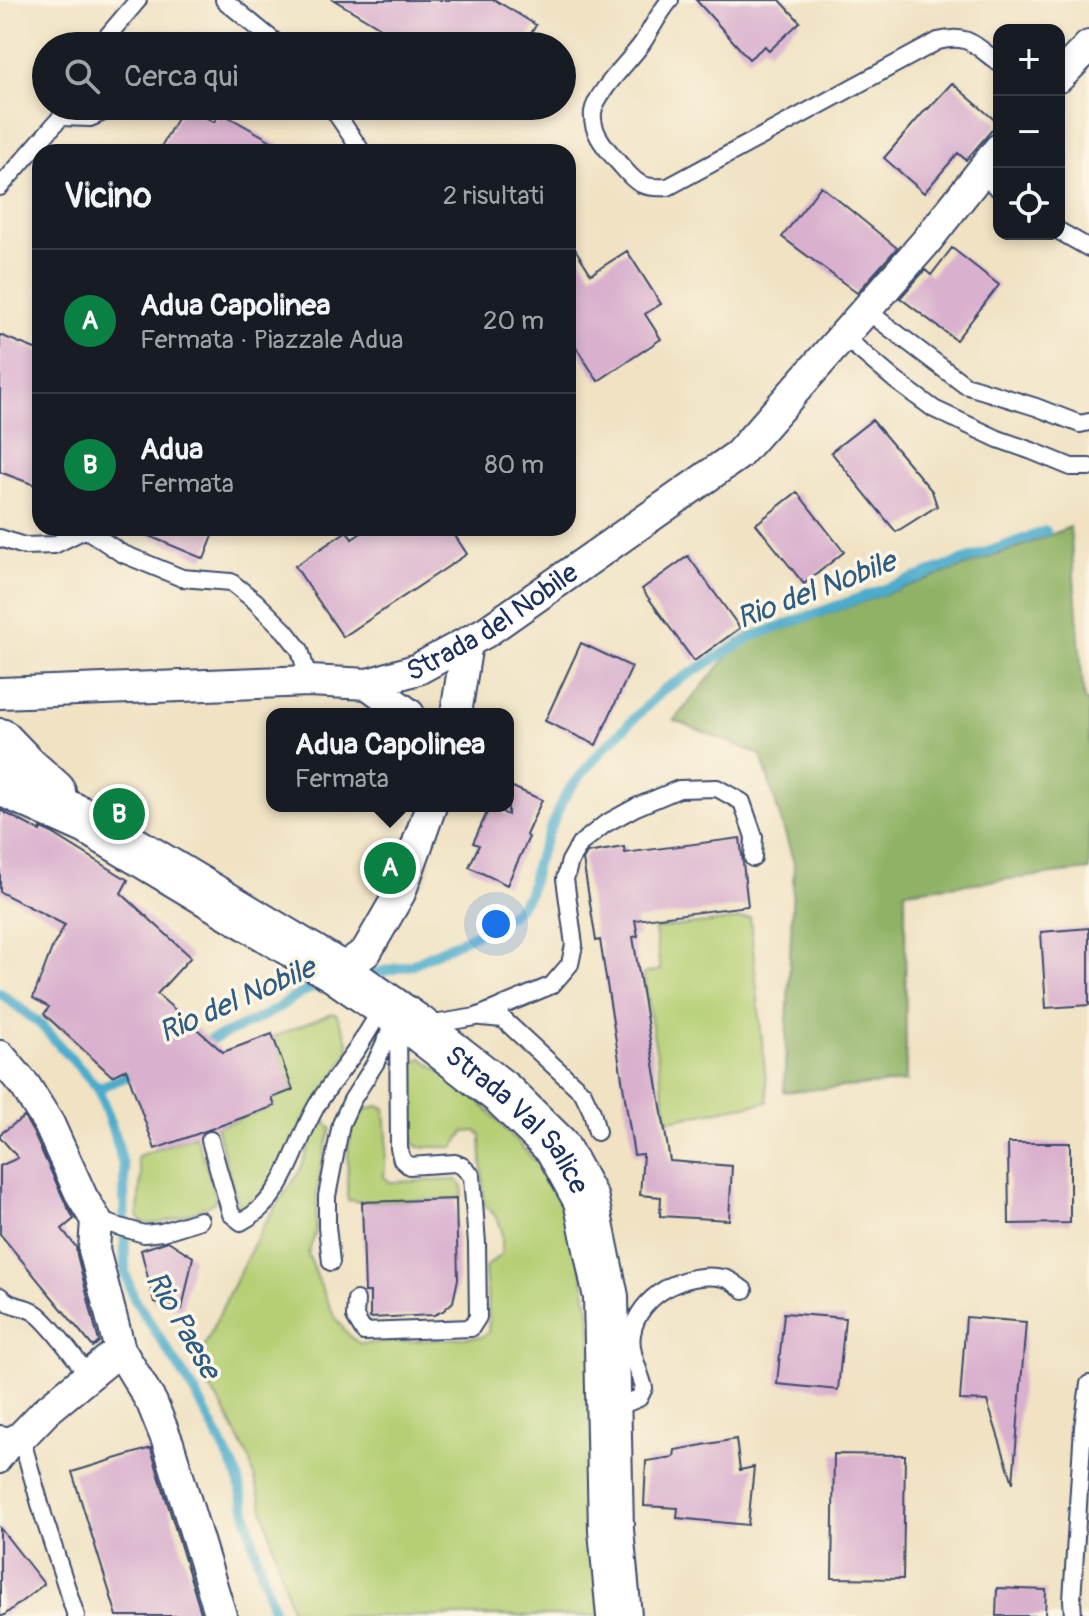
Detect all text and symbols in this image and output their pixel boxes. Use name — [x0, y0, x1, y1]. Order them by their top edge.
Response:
map controls — [993, 24, 1065, 240]
button: + — [993, 24, 1065, 96]
search box — [32, 32, 576, 120]
icon: search — [60, 54, 104, 98]
text: Cerca qui — [124, 58, 238, 95]
button: − — [993, 96, 1065, 168]
button: locate — [993, 168, 1065, 240]
text: Vicino — [64, 175, 152, 218]
text: 2 risultati — [443, 180, 544, 212]
text: Adua Capolinea — [140, 287, 330, 324]
text: A — [82, 305, 98, 337]
text: 20 m — [483, 305, 544, 337]
text: Fermata · Piazzale Adua — [140, 324, 403, 356]
text: Adua — [140, 431, 203, 468]
text: B — [83, 449, 97, 481]
text: 80 m — [484, 449, 544, 481]
text: Fermata — [140, 468, 234, 500]
water label: Rio del Nobile — [731, 542, 904, 637]
street label: Strada del Nobile — [402, 555, 585, 689]
popup — [266, 708, 514, 812]
text: Adua Capolinea — [295, 726, 485, 763]
text: Fermata — [295, 763, 389, 795]
pin: B — [93, 784, 145, 844]
pin: A — [364, 838, 416, 898]
your location — [476, 904, 516, 944]
water label: Rio del Nobile — [153, 948, 324, 1051]
street label: Strada Val Salice — [438, 1038, 597, 1200]
water label: Rio Paese — [138, 1265, 230, 1388]

